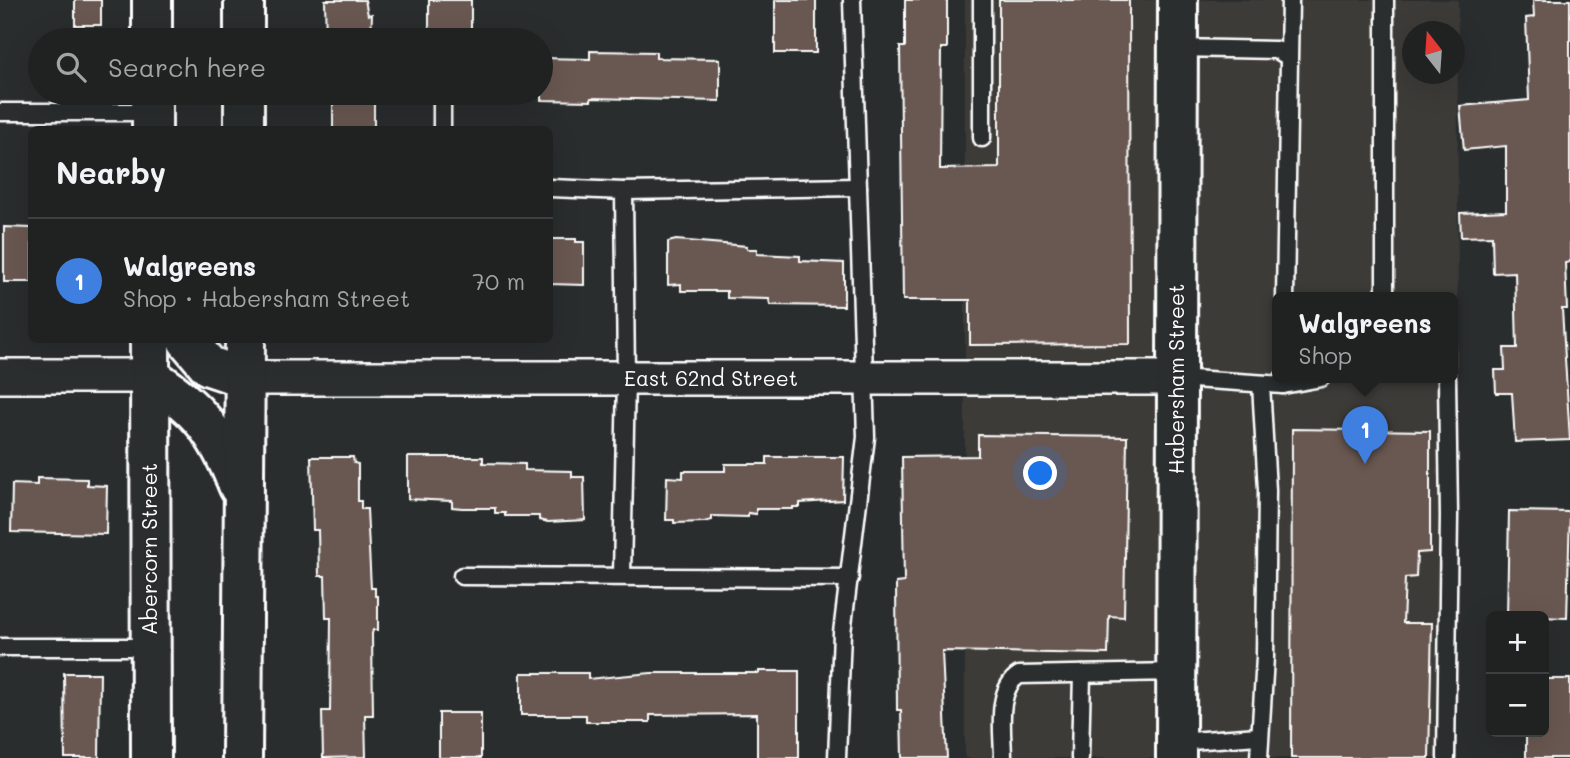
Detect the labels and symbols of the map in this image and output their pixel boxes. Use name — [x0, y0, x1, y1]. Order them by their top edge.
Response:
north arrow — [1402, 21, 1465, 84]
street label: Habersham Street — [1162, 284, 1189, 474]
street label: East 62nd Street — [624, 364, 798, 391]
pin: 1 — [1342, 406, 1388, 464]
your location — [1023, 456, 1057, 490]
street label: Abercorn Street — [135, 463, 162, 635]

